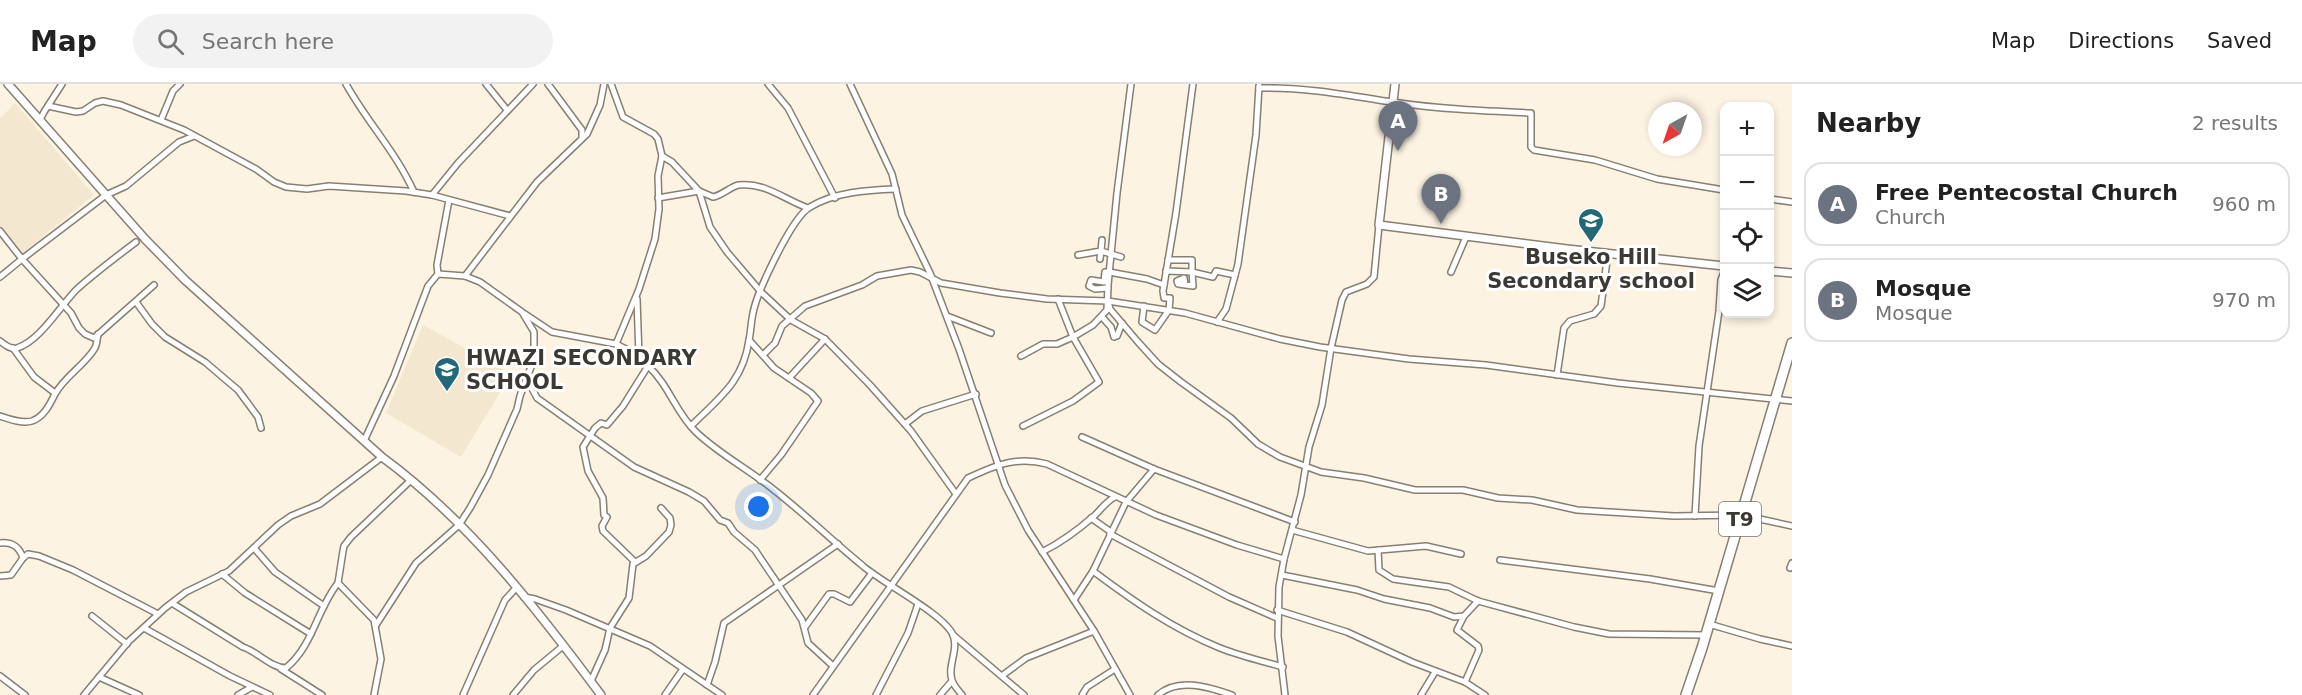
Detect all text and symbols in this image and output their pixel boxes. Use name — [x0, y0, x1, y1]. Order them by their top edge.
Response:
search box — [133, 14, 553, 68]
text: Map — [30, 25, 97, 58]
icon: search — [154, 25, 187, 58]
text: Search here — [202, 29, 334, 54]
text: Map — [1991, 29, 2035, 53]
text: Directions — [2068, 29, 2174, 53]
text: Saved — [2207, 29, 2272, 53]
pin: A — [1378, 101, 1418, 151]
north arrow — [1648, 102, 1702, 156]
map controls — [1720, 102, 1774, 318]
button: + — [1720, 102, 1774, 156]
text: Nearby — [1816, 108, 1921, 138]
text: 2 results — [2192, 111, 2278, 135]
button: − — [1720, 156, 1774, 210]
pin: B — [1422, 174, 1460, 224]
text: Free Pentecostal Church — [1875, 180, 2178, 205]
text: A — [1830, 192, 1845, 216]
text: 960 m — [2212, 192, 2276, 216]
text: Church — [1875, 205, 1946, 229]
school or university icon: Buseko Hill Secondary school — [1576, 206, 1606, 244]
button: locate — [1720, 210, 1774, 264]
place label: Buseko Hill Secondary school — [1487, 245, 1695, 293]
button: layers — [1720, 264, 1774, 318]
text: Mosque — [1875, 276, 1971, 301]
text: B — [1830, 288, 1845, 312]
text: 970 m — [2212, 288, 2276, 312]
text: Mosque — [1875, 301, 1953, 325]
place label: HWAZI SECONDARY SCHOOL — [466, 346, 697, 394]
school or university icon: HWAZI SECONDARY SCHOOL — [432, 355, 462, 393]
your location — [744, 492, 773, 521]
road number: T9 — [1719, 502, 1761, 536]

